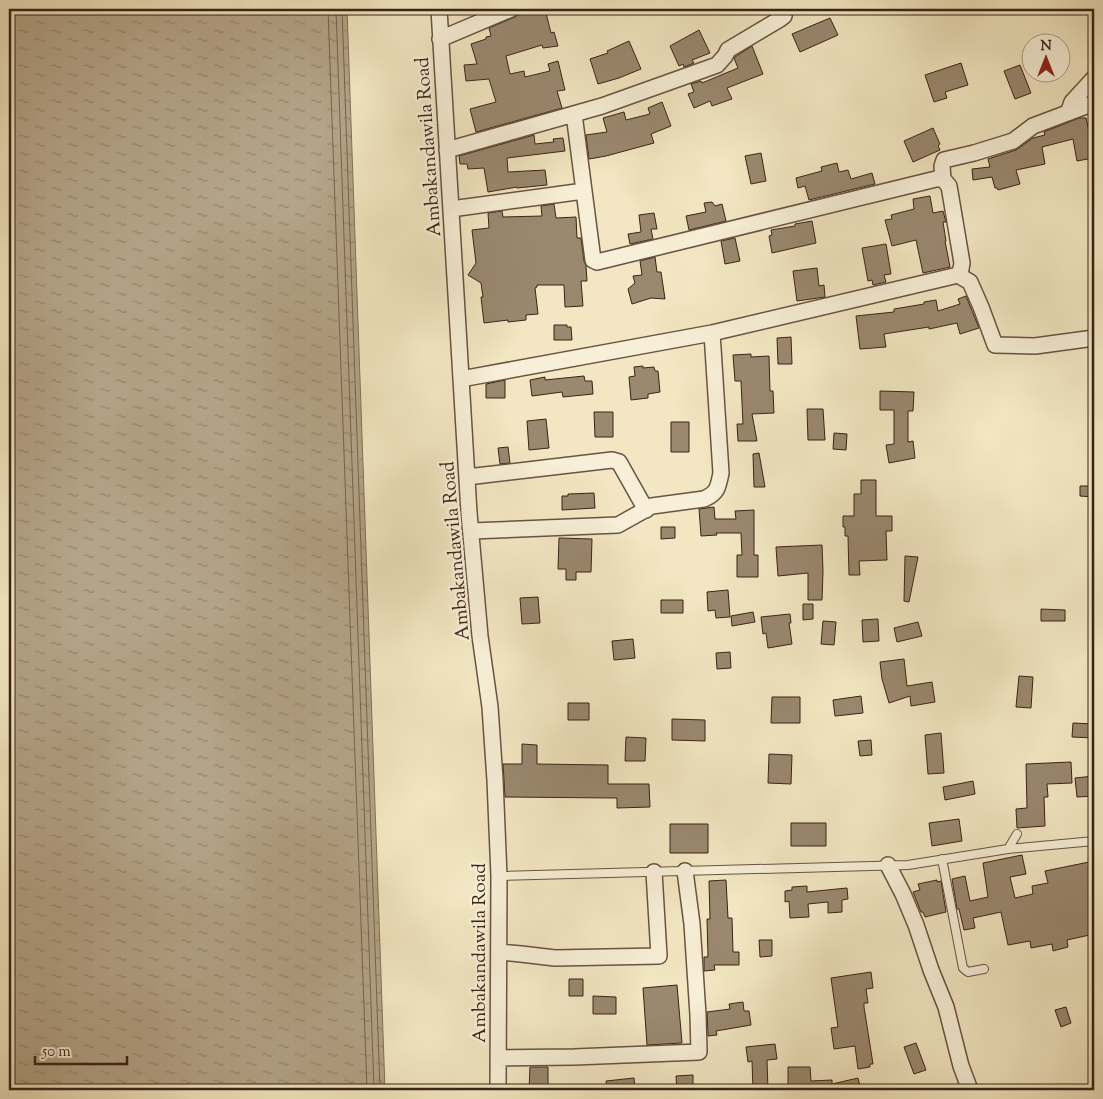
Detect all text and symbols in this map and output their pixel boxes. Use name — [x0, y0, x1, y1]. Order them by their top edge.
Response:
north arrow — [1020, 32, 1070, 82]
text: N — [1040, 37, 1052, 57]
street label: Ambakandawila Road — [410, 56, 449, 238]
street label: Ambakandawila Road — [435, 460, 478, 642]
street label: Ambakandawila Road — [467, 863, 494, 1043]
scale bar — [35, 1034, 128, 1066]
text: 50 m — [41, 1042, 71, 1063]

